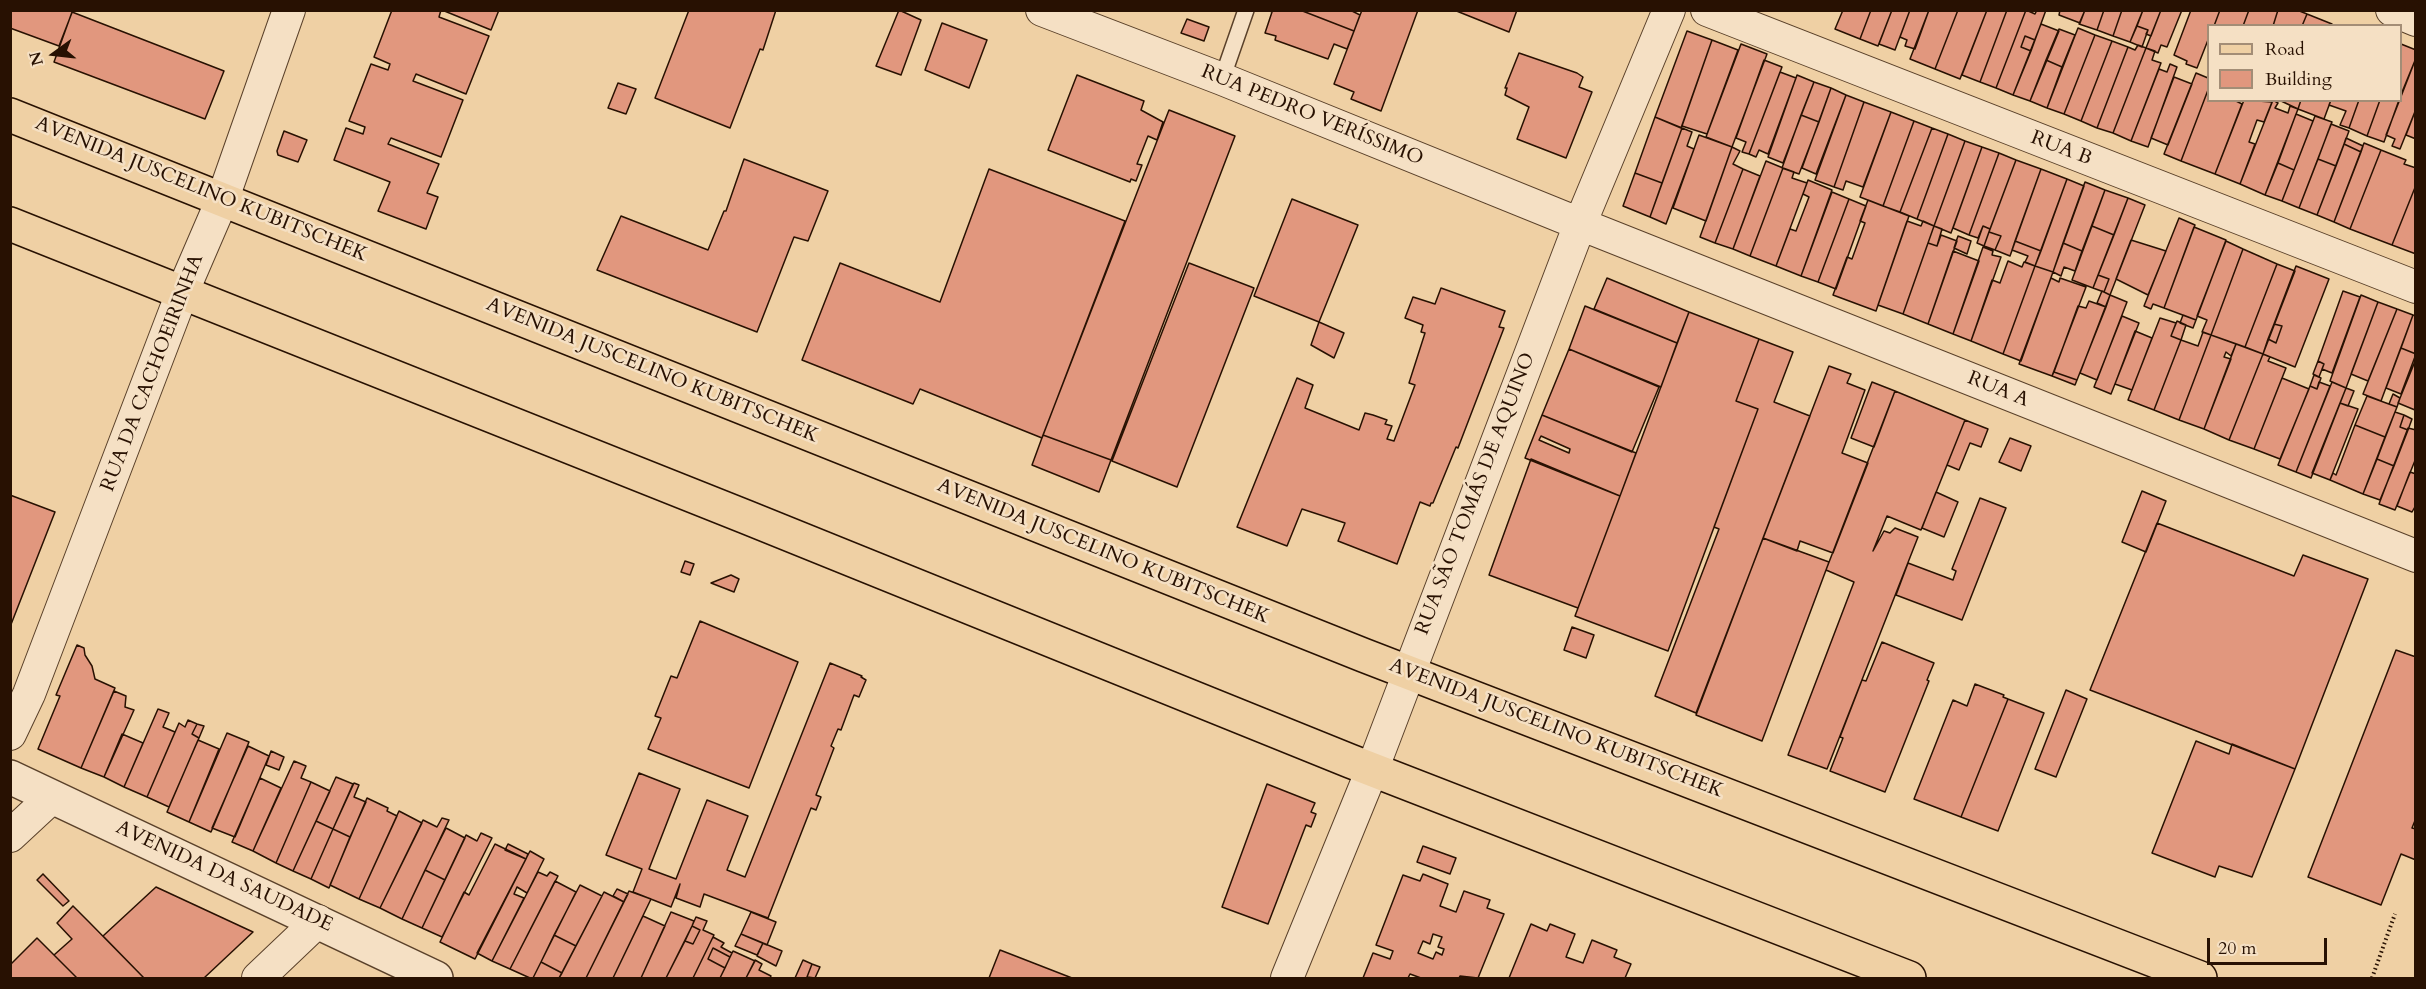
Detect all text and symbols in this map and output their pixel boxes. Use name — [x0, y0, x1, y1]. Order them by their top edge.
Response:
north arrow — [24, 24, 84, 84]
legend — [2207, 24, 2402, 102]
text: Road — [2265, 37, 2305, 62]
text: N — [24, 49, 49, 68]
street label: RUA PEDRO VERÍSSIMO — [1197, 60, 1427, 172]
text: Building — [2265, 67, 2332, 92]
street label: AVENIDA JUSCELINO KUBITSCHEK — [31, 112, 371, 268]
street label: RUA B — [2027, 126, 2095, 172]
street label: RUA DA CACHOEIRINHA — [97, 251, 209, 495]
street label: AVENIDA JUSCELINO KUBITSCHEK — [482, 293, 822, 449]
street label: RUA SÃO TOMÁS DE AQUINO — [1411, 350, 1541, 638]
street label: RUA A — [1964, 367, 2032, 413]
street label: AVENIDA JUSCELINO KUBITSCHEK — [933, 474, 1273, 630]
street label: AVENIDA JUSCELINO KUBITSCHEK — [1386, 654, 1726, 804]
street label: AVENIDA DA SAUDADE — [112, 816, 336, 938]
scale bar — [2210, 926, 2330, 964]
text: 20 m — [2218, 936, 2257, 961]

